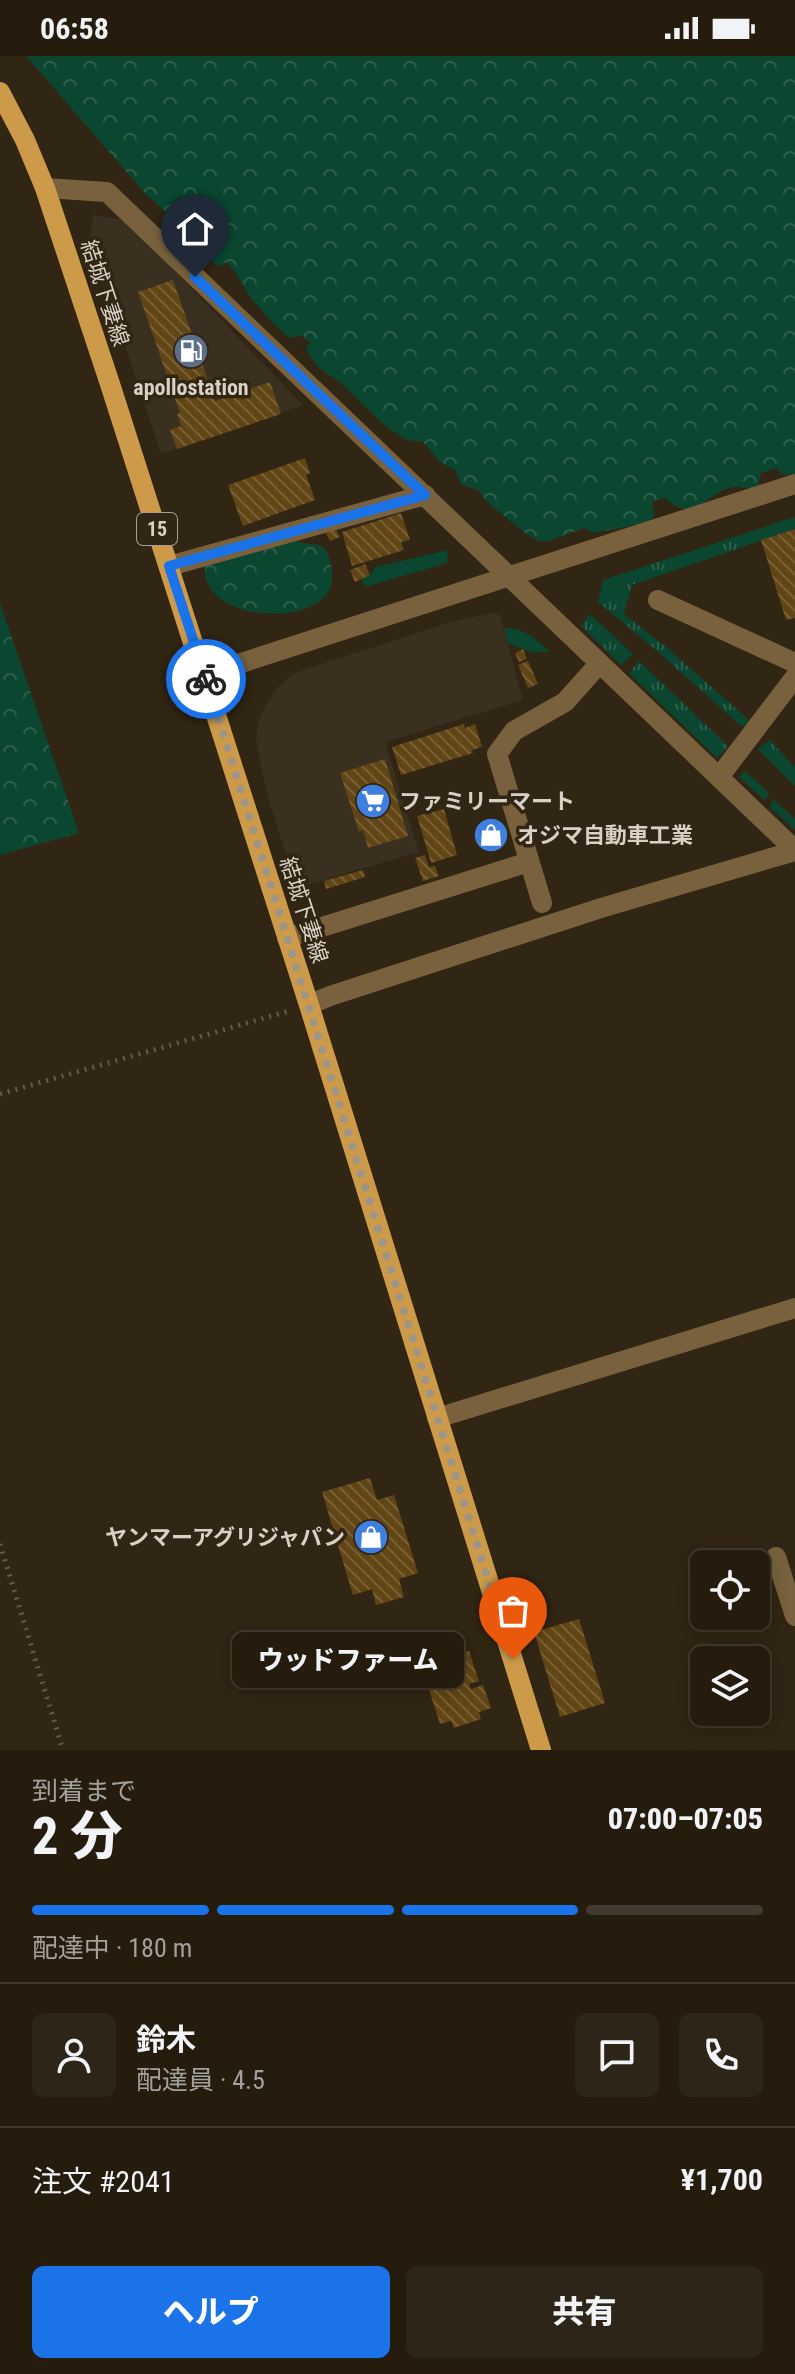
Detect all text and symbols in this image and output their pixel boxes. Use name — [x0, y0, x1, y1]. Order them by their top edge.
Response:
text: 06:58 — [40, 11, 109, 46]
pin — [161, 195, 229, 277]
icon: home — [173, 207, 217, 251]
street label: 結城下妻線 — [76, 237, 134, 349]
fuel station icon: apollostation — [172, 332, 210, 370]
place label: apollostation — [133, 375, 249, 400]
road number: 15 — [137, 513, 177, 545]
courier — [166, 639, 246, 719]
icon: bike — [184, 657, 228, 701]
supermarket icon: ファミリーマート — [354, 782, 392, 820]
place label: ファミリーマート — [399, 789, 575, 814]
shop icon: オジマ自動車工業 — [472, 816, 510, 854]
place label: オジマ自動車工業 — [517, 823, 693, 848]
street label: 結城下妻線 — [275, 854, 333, 966]
shop icon: ヤンマーアグリジャパン — [352, 1518, 390, 1556]
place label: ヤンマーアグリジャパン — [105, 1525, 345, 1550]
map controls — [690, 1550, 770, 1726]
button: locate — [690, 1550, 770, 1630]
pin — [479, 1577, 547, 1659]
icon: bag — [491, 1589, 535, 1633]
callout: ウッドファーム — [233, 1631, 465, 1687]
text: ウッドファーム — [257, 1645, 439, 1675]
button: layers — [690, 1646, 770, 1726]
text: 到着まで — [32, 1776, 136, 1806]
text: 07:00–07:05 — [608, 1801, 763, 1836]
text: 2 分 — [32, 1806, 122, 1867]
text: 配達中 · 180 m — [32, 1933, 192, 1963]
button: person — [32, 2013, 116, 2097]
button: chat — [575, 2013, 659, 2097]
button: phone — [679, 2013, 763, 2097]
text: 鈴木 — [136, 2022, 196, 2057]
text: 配達員 · 4.5 — [136, 2065, 265, 2095]
text: ¥1,700 — [681, 2162, 763, 2197]
text: 注文 #2041 — [32, 2164, 175, 2199]
button: ヘルプ — [32, 2266, 390, 2358]
button: 共有 — [406, 2266, 763, 2358]

